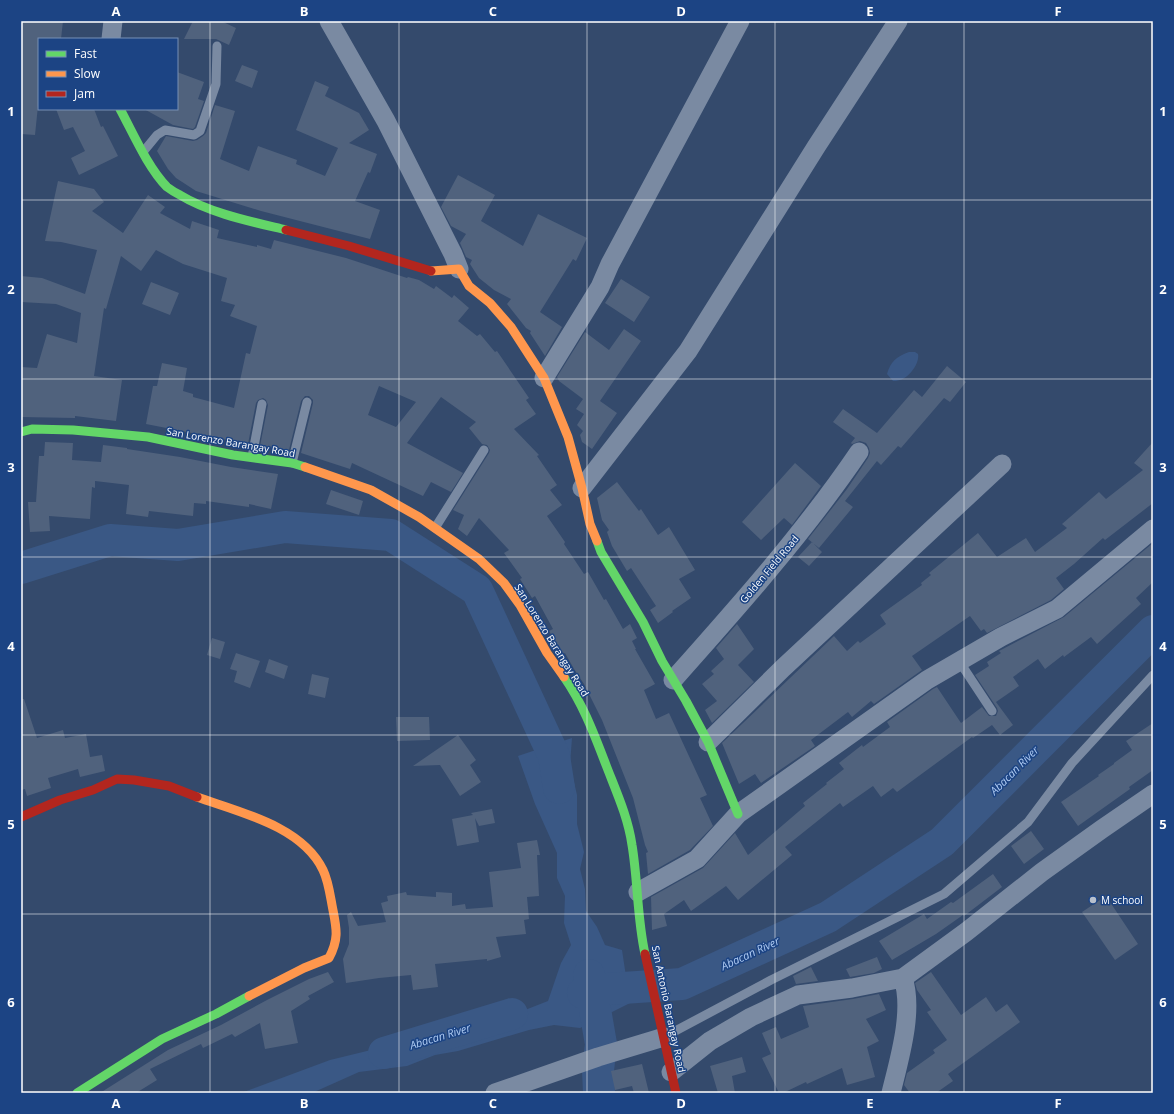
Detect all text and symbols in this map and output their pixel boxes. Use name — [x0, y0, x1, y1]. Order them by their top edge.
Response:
text: A — [112, 2, 121, 20]
text: B — [300, 2, 309, 20]
text: C — [489, 2, 497, 20]
text: D — [676, 2, 686, 20]
text: E — [866, 2, 874, 20]
text: F — [1054, 2, 1062, 20]
legend — [38, 38, 178, 110]
text: Fast — [74, 45, 97, 62]
text: Slow — [74, 65, 101, 82]
text: Jam — [73, 85, 95, 102]
text: 1 — [7, 102, 15, 120]
text: 1 — [1159, 102, 1167, 120]
text: 2 — [7, 280, 15, 298]
text: 2 — [1159, 280, 1167, 298]
street label: San Lorenzo Barangay Road — [166, 424, 296, 460]
text: 3 — [7, 458, 15, 476]
text: 3 — [1159, 458, 1167, 476]
street label: Golden Field Road — [736, 532, 802, 606]
street label: San Lorenzo Barangay Road — [512, 581, 592, 699]
text: 4 — [7, 637, 15, 655]
text: 4 — [1159, 637, 1167, 655]
water label: Abacan River — [986, 742, 1042, 798]
text: 5 — [7, 815, 15, 833]
text: 5 — [1159, 815, 1167, 833]
place label: M school — [1101, 893, 1143, 907]
marker: M school — [1088, 895, 1098, 905]
water label: Abacan River — [717, 933, 782, 974]
street label: San Antonio Barangay Road — [649, 944, 689, 1074]
text: 6 — [7, 993, 15, 1011]
text: 6 — [1159, 993, 1167, 1011]
water label: Abacan River — [407, 1019, 473, 1053]
text: A — [112, 1094, 121, 1112]
text: B — [300, 1094, 309, 1112]
text: C — [489, 1094, 497, 1112]
text: D — [676, 1094, 686, 1112]
text: E — [866, 1094, 874, 1112]
text: F — [1054, 1094, 1062, 1112]

